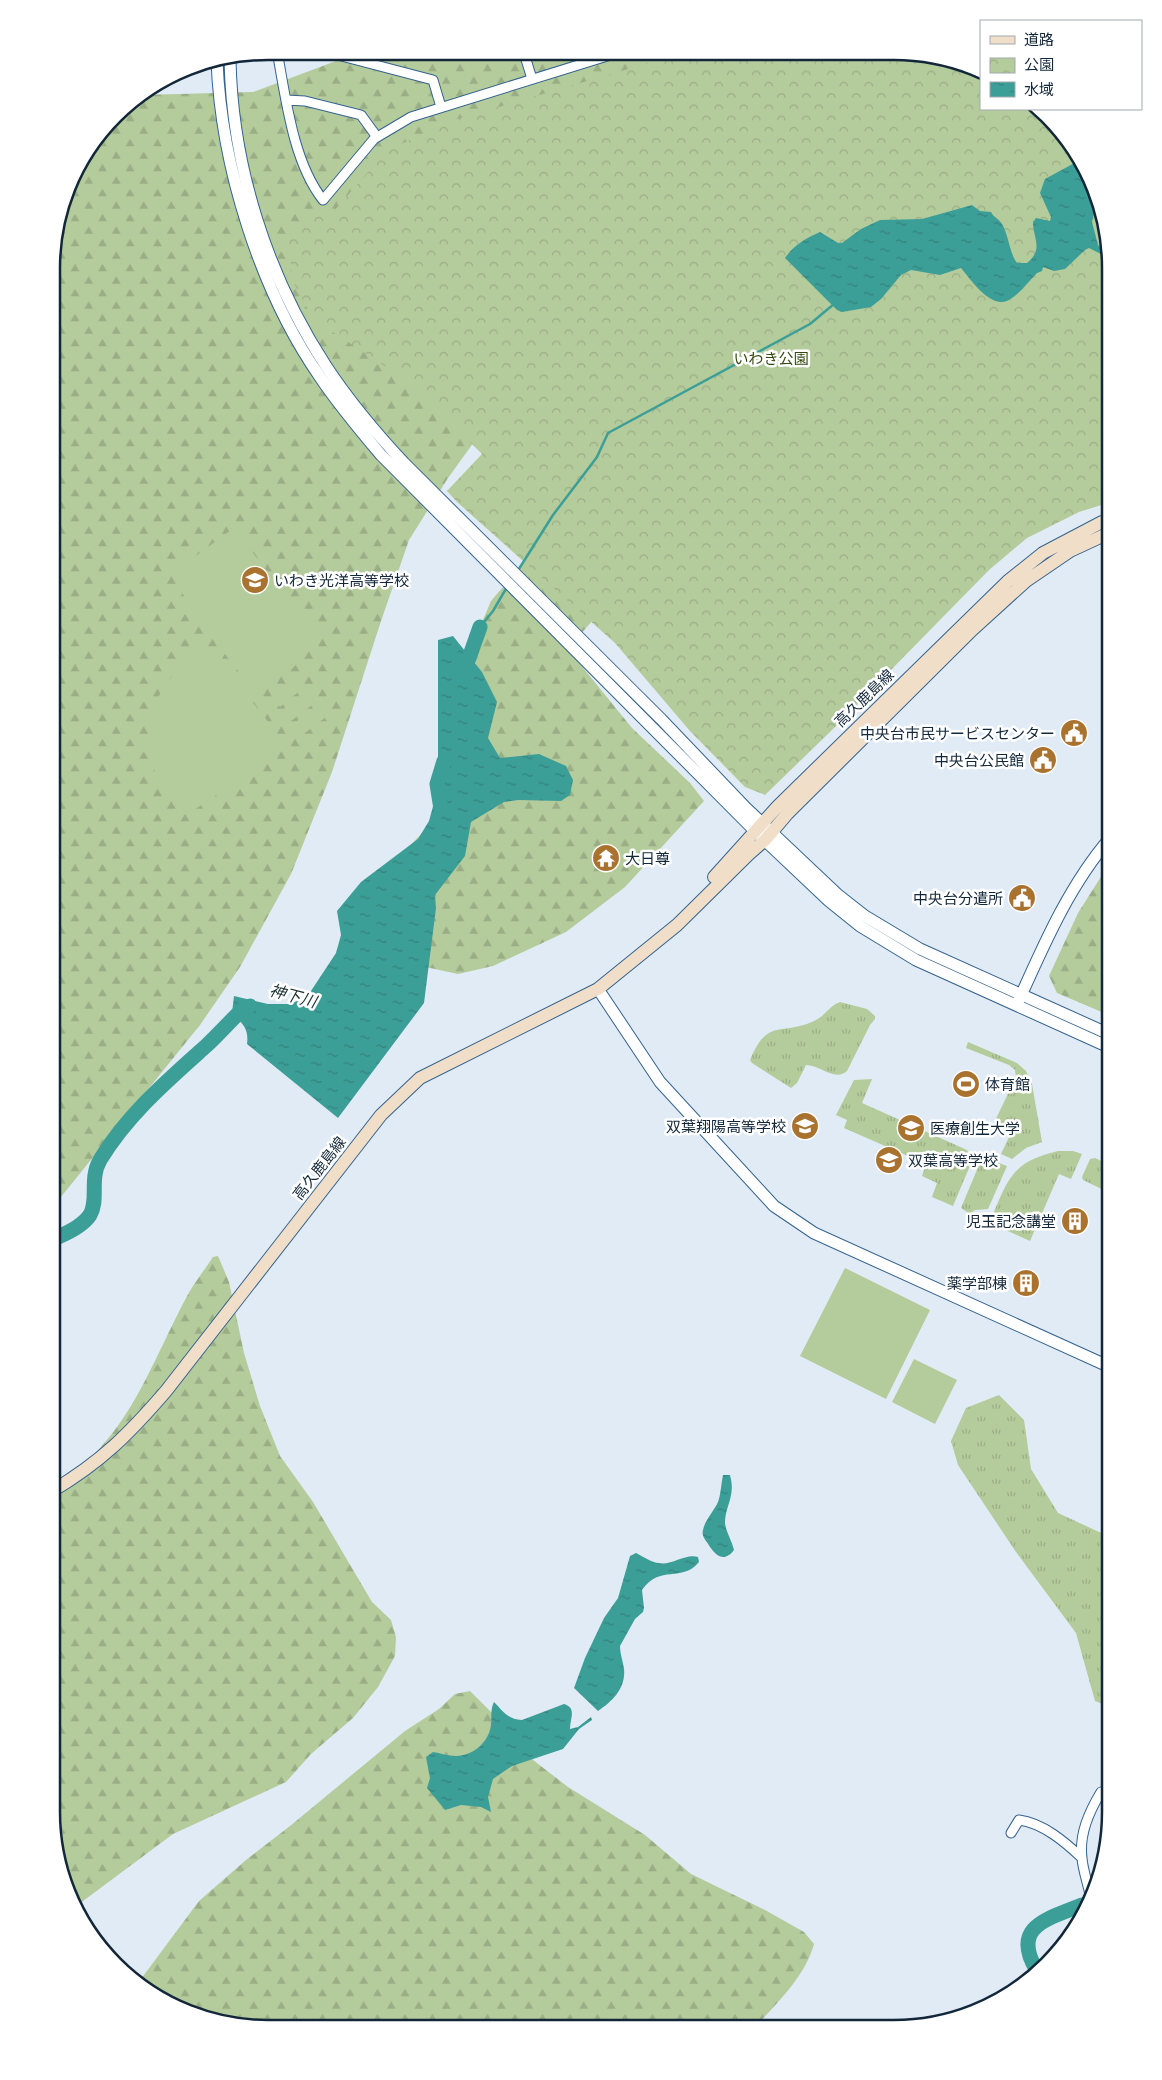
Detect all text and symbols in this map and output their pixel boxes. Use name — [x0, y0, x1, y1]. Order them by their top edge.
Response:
legend — [980, 20, 1142, 110]
text: 道路 — [1024, 30, 1054, 49]
text: 公園 — [1024, 55, 1054, 74]
text: 水域 — [1024, 80, 1054, 99]
park label: いわき公園 — [733, 349, 809, 368]
school or university icon: いわき光洋高等学校 — [240, 565, 270, 595]
place label: いわき光洋高等学校 — [274, 571, 409, 590]
street label: 高久鹿島線 — [830, 665, 898, 731]
public building icon: 中央台市民サービスセンター — [1059, 718, 1089, 748]
place label: 中央台市民サービスセンター — [860, 724, 1055, 743]
public building icon: 中央台公民館 — [1028, 745, 1058, 775]
place label: 中央台公民館 — [934, 751, 1024, 770]
temple icon: 大日尊 — [591, 843, 621, 873]
place label: 大日尊 — [625, 849, 670, 868]
public building icon: 中央台分遣所 — [1007, 883, 1037, 913]
place label: 中央台分遣所 — [913, 889, 1003, 908]
water label: 神下川 — [267, 981, 321, 1012]
sports icon: 体育館 — [951, 1069, 981, 1099]
place label: 体育館 — [985, 1075, 1030, 1094]
school or university icon: 双葉翔陽高等学校 — [790, 1111, 820, 1141]
school or university icon: 医療創生大学 — [896, 1113, 926, 1143]
place label: 双葉翔陽高等学校 — [666, 1117, 786, 1136]
place label: 医療創生大学 — [930, 1119, 1020, 1138]
street label: 高久鹿島線 — [288, 1133, 350, 1203]
school or university icon: 双葉高等学校 — [874, 1145, 904, 1175]
place label: 双葉高等学校 — [908, 1151, 998, 1170]
building icon: 児玉記念講堂 — [1060, 1206, 1090, 1236]
place label: 児玉記念講堂 — [966, 1212, 1056, 1231]
building icon: 薬学部棟 — [1011, 1268, 1041, 1298]
place label: 薬学部棟 — [947, 1274, 1007, 1293]

